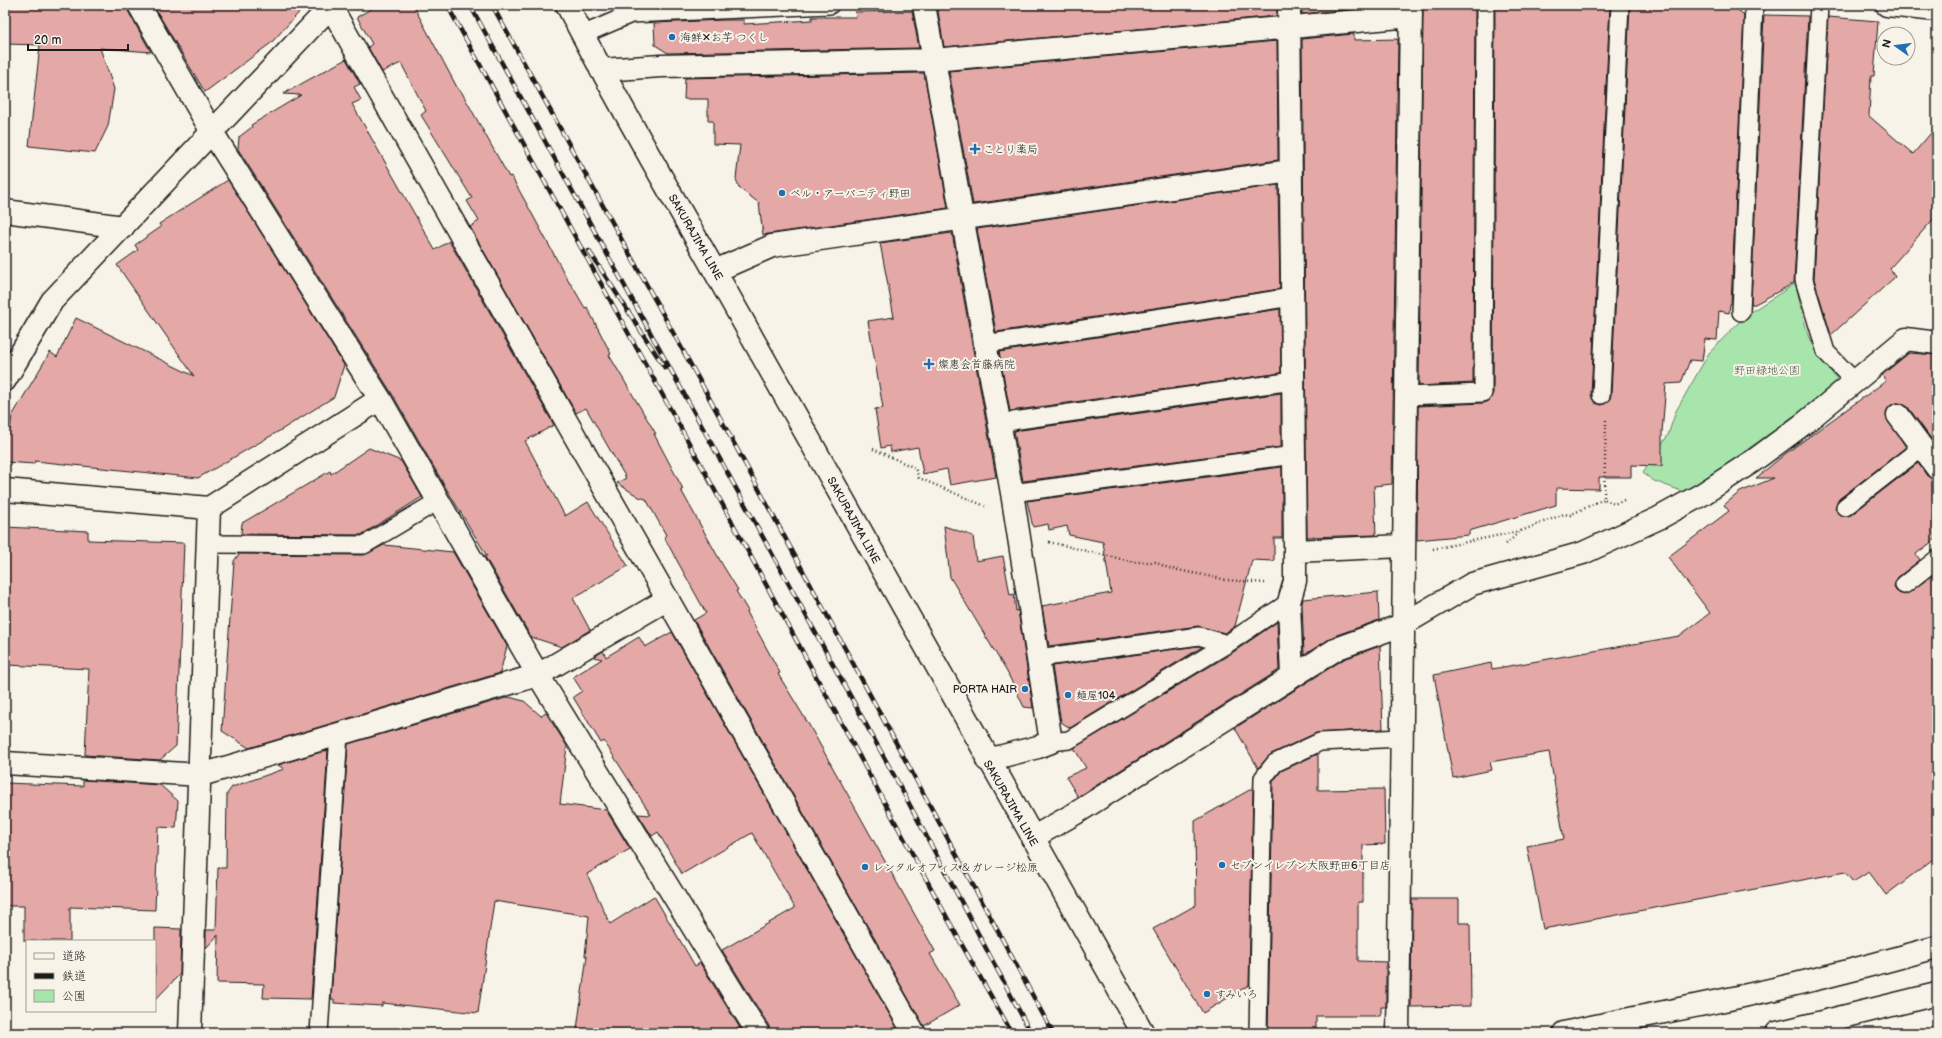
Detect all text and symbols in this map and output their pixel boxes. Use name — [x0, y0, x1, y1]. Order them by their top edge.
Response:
scale bar — [28, 26, 128, 52]
north arrow — [1876, 26, 1916, 66]
place label: 海鮮✕お芋 つくし — [680, 31, 769, 44]
marker: 海鮮✕お芋 つくし — [667, 32, 677, 42]
text: 20 m — [34, 33, 61, 48]
text: N — [1879, 38, 1894, 49]
place label: ことり薬局 — [983, 143, 1038, 156]
marker: ことり薬局 — [970, 144, 980, 154]
place label: ベル・アーバニティ野田 — [790, 187, 911, 200]
marker: ベル・アーバニティ野田 — [777, 188, 787, 198]
street label: SAKURAJIMA LINE — [666, 192, 725, 282]
marker: 燦惠会首藤病院 — [923, 358, 935, 370]
place label: 燦惠会首藤病院 — [938, 358, 1015, 371]
park label: 野田緑地公園 — [1734, 364, 1800, 377]
street label: SAKURAJIMA LINE — [824, 475, 883, 566]
place label: PORTA HAIR — [953, 683, 1017, 696]
marker: PORTA HAIR — [1020, 684, 1030, 694]
place label: 麺屋104 — [1076, 689, 1116, 702]
marker: 麺屋104 — [1063, 690, 1073, 700]
street label: SAKURAJIMA LINE — [981, 758, 1040, 848]
place label: セブンイレブン大阪野田6丁目店 — [1230, 859, 1391, 872]
marker: セブンイレブン大阪野田6丁目店 — [1217, 860, 1227, 870]
place label: レンタルオフィス＆ガレージ松原 — [873, 861, 1038, 874]
marker: レンタルオフィス＆ガレージ松原 — [860, 862, 870, 872]
legend — [26, 940, 156, 1012]
text: 道路 — [62, 949, 86, 964]
text: 鉄道 — [62, 969, 86, 984]
place label: すみいろ — [1215, 988, 1258, 1001]
text: 公園 — [62, 989, 86, 1004]
marker: すみいろ — [1202, 989, 1212, 999]

